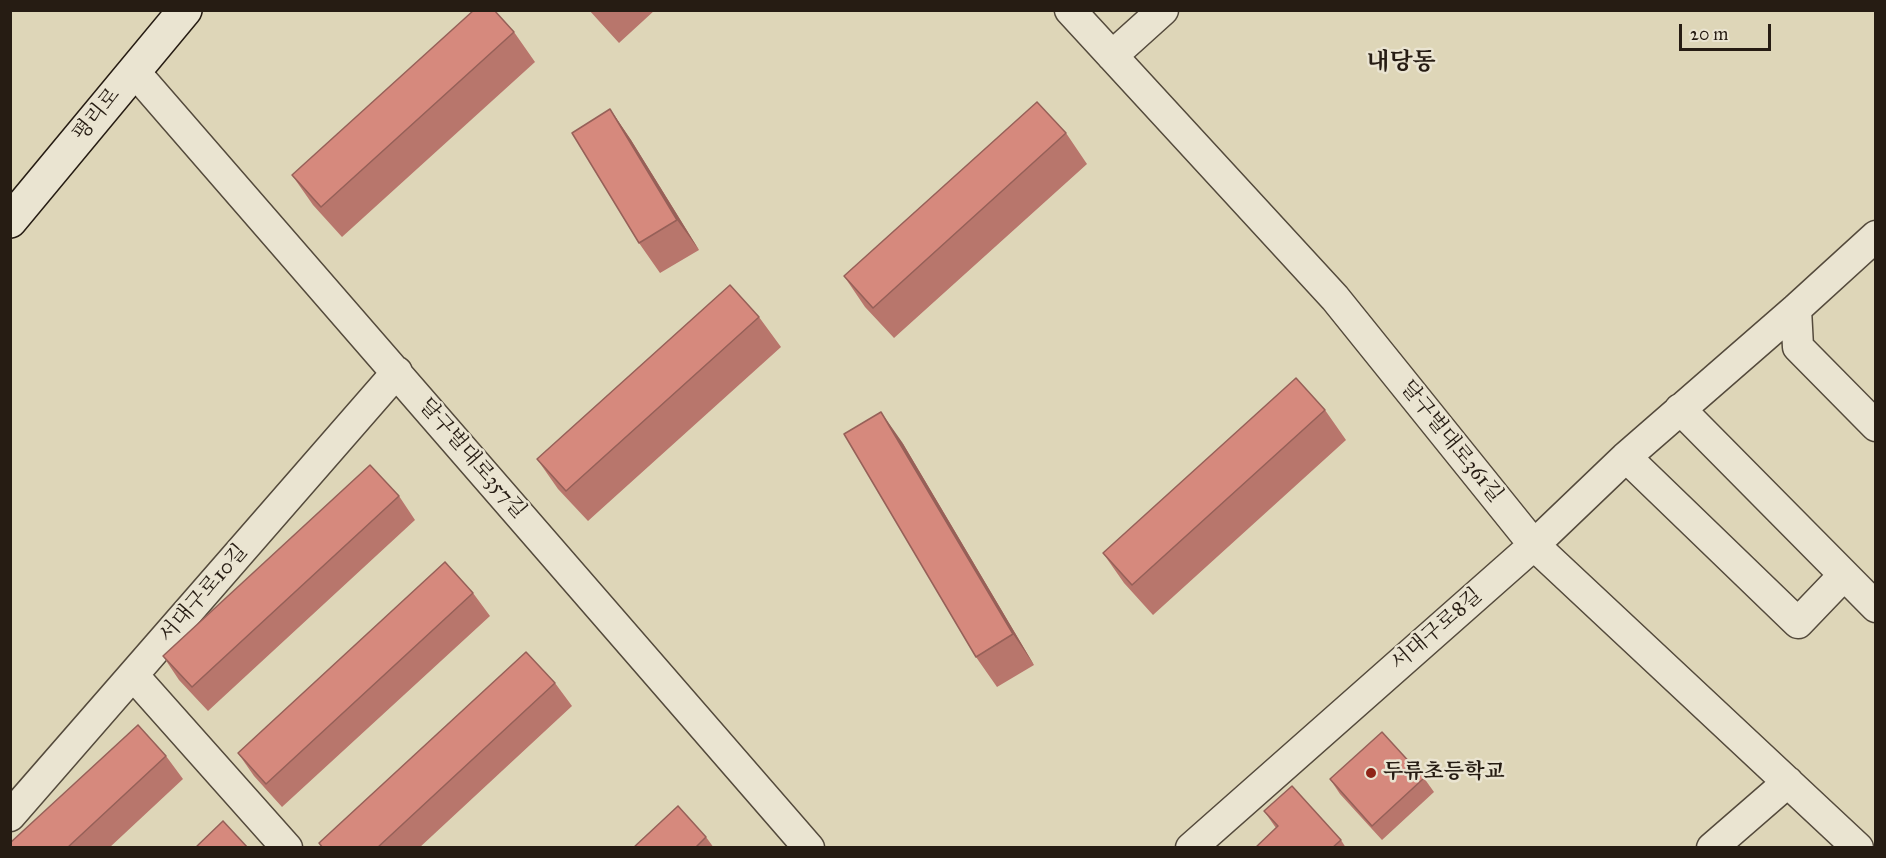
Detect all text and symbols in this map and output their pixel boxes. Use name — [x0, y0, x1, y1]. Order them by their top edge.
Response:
scale bar — [1682, 12, 1774, 50]
text: 20 m — [1690, 23, 1728, 45]
district label: 내당동 — [1366, 49, 1436, 77]
street label: 평리로 — [68, 83, 126, 147]
street label: 달구벌대로361길 — [1394, 376, 1508, 508]
street label: 달구벌대로357길 — [413, 394, 531, 524]
street label: 서대구로10길 — [155, 540, 253, 648]
street label: 서대구로8길 — [1386, 584, 1488, 676]
place label: 두류초등학교 — [1383, 760, 1505, 786]
marker: 두류초등학교 — [1364, 766, 1378, 780]

